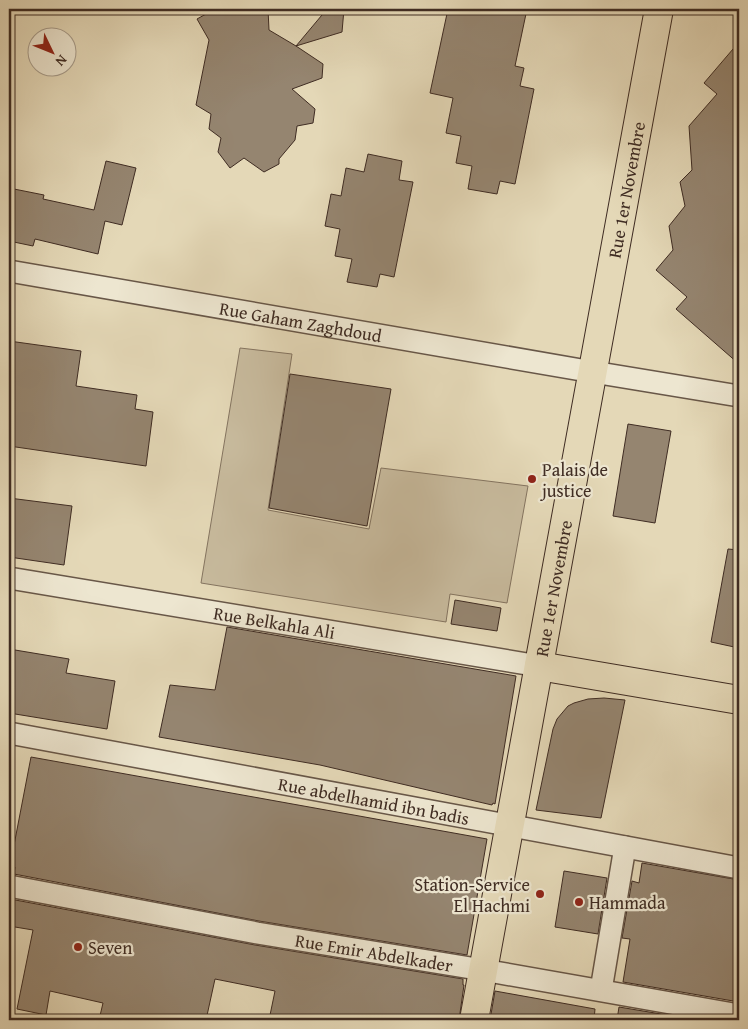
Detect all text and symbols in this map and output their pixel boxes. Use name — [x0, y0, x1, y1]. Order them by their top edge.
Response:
north arrow — [28, 28, 78, 78]
text: N — [51, 51, 72, 72]
street label: Rue 1er Novembre — [600, 119, 652, 260]
street label: Rue Gaham Zaghdoud — [217, 294, 384, 349]
place label: Palais de justice — [539, 456, 608, 504]
marker: Palais de justice — [526, 473, 538, 485]
street label: Rue 1er Novembre — [527, 518, 579, 659]
street label: Rue Belkahla Ali — [212, 599, 337, 645]
street label: Rue abdelhamid ibn badis — [276, 770, 471, 831]
place label: Station-Service El Hachmi — [414, 871, 530, 919]
marker: Station-Service El Hachmi — [534, 888, 546, 900]
place label: Hammada — [589, 889, 666, 916]
marker: Hammada — [573, 896, 585, 908]
street label: Rue Emir Abdelkader — [293, 926, 455, 978]
place label: Seven — [88, 934, 132, 961]
marker: Seven — [72, 941, 84, 953]

